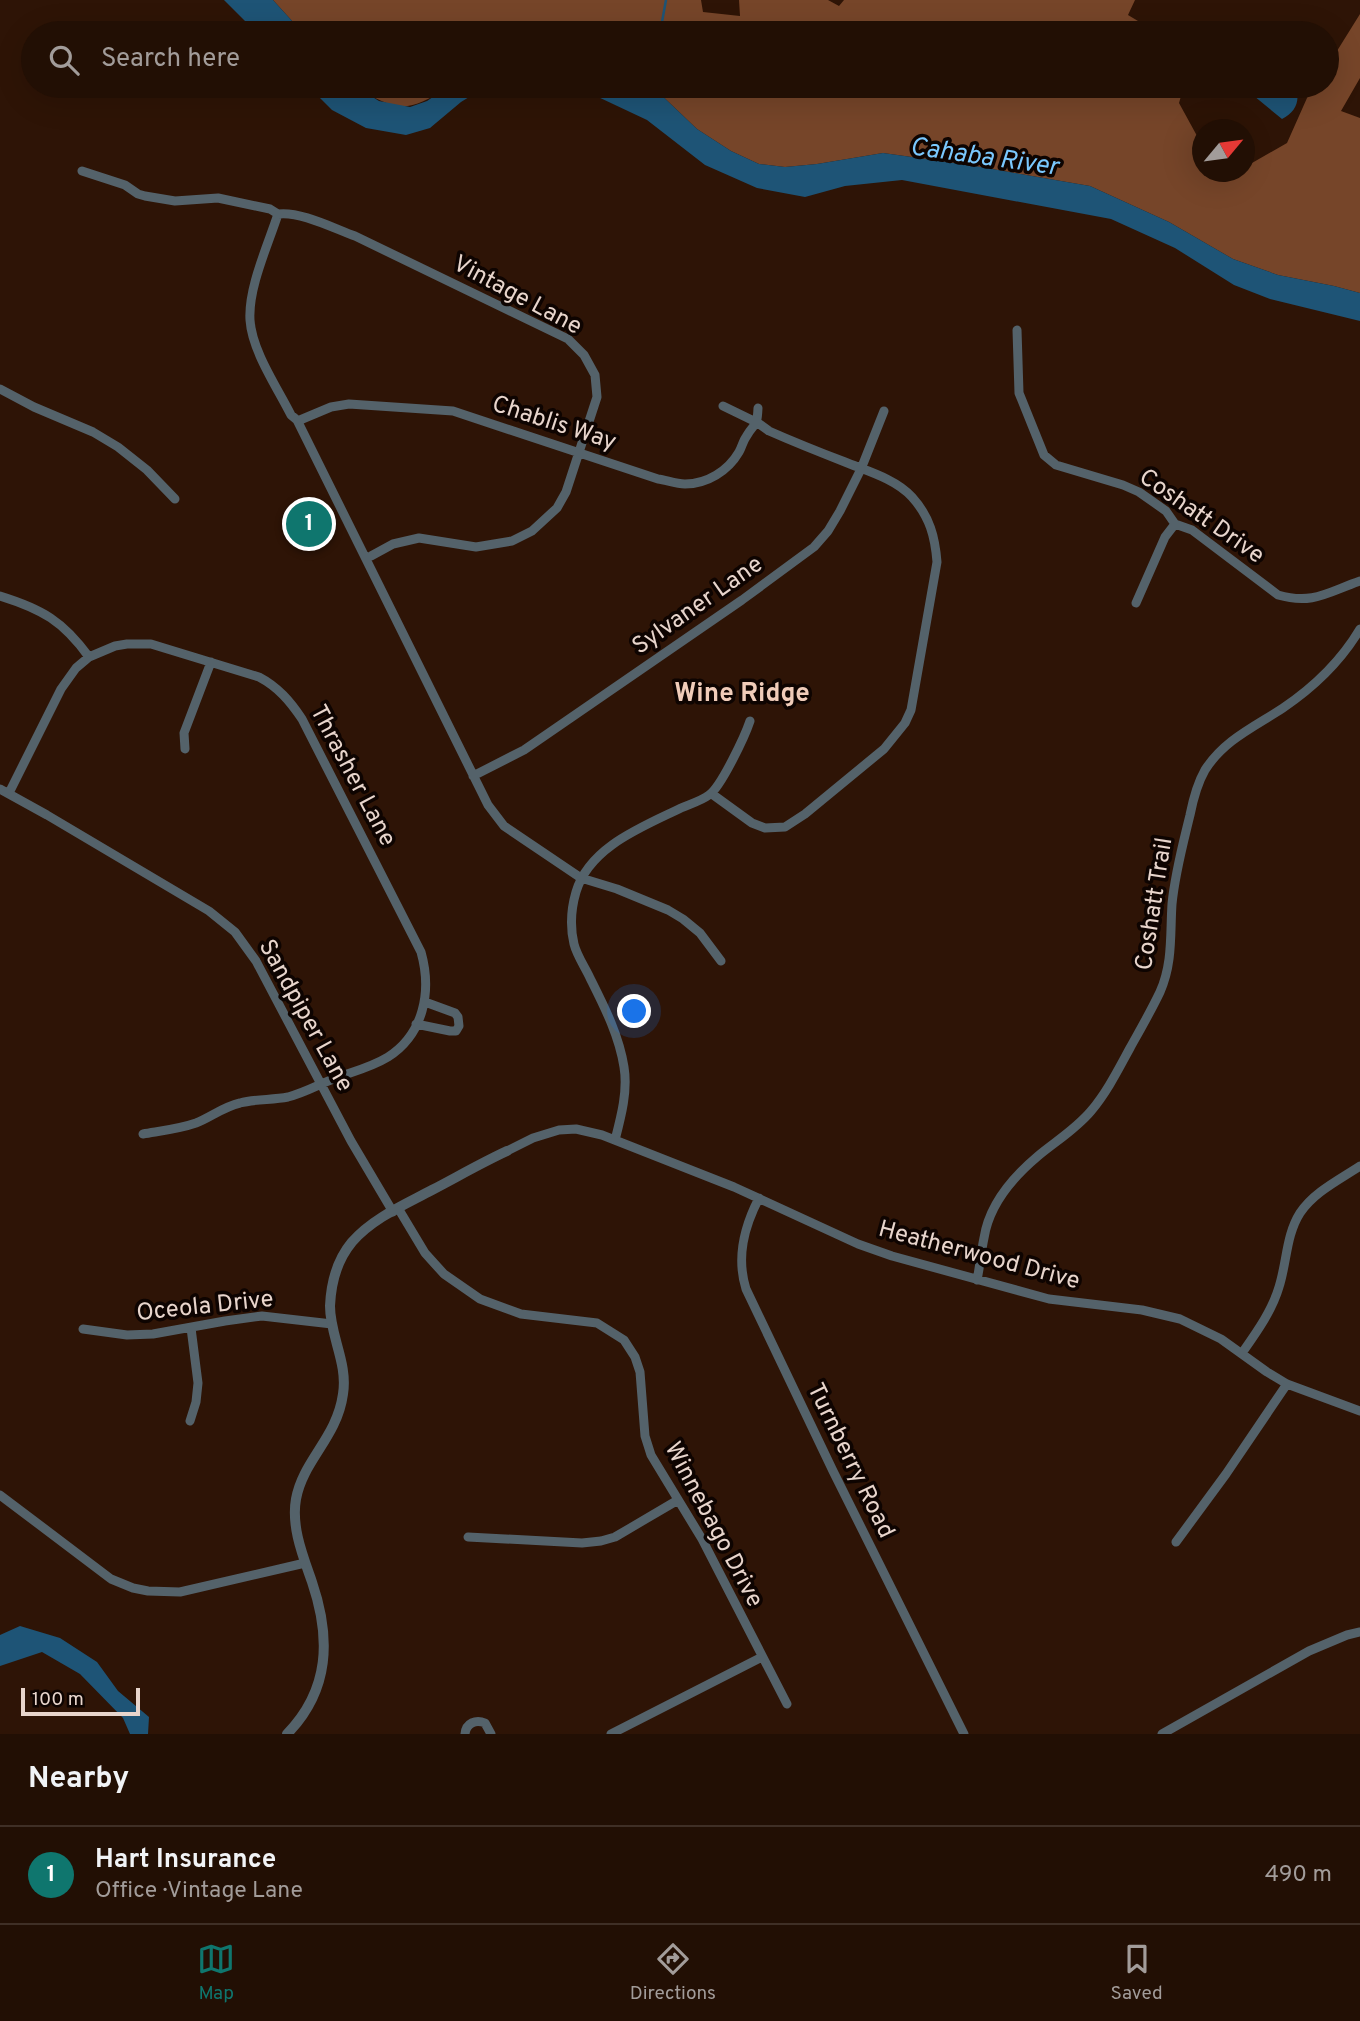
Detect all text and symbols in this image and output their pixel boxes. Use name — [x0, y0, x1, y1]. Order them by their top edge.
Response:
search box — [21, 21, 1339, 98]
icon: search — [45, 41, 83, 79]
text: Search here — [101, 43, 240, 76]
north arrow — [1192, 119, 1255, 182]
water label: Cahaba River — [908, 131, 1062, 185]
street label: Vintage Lane — [447, 249, 587, 343]
street label: Chablis Way — [488, 390, 620, 458]
street label: Coshatt Drive — [1133, 463, 1269, 571]
pin: 1 — [286, 498, 332, 550]
street label: Sylvaner Lane — [627, 550, 769, 662]
district label: Wine Ridge — [674, 678, 810, 711]
street label: Thrasher Lane — [302, 700, 402, 852]
street label: Coshatt Trail — [1130, 835, 1180, 973]
street label: Sandpiper Lane — [251, 935, 359, 1097]
your location — [617, 994, 651, 1028]
street label: Heatherwood Drive — [875, 1215, 1083, 1297]
street label: Oceola Drive — [135, 1285, 275, 1329]
street label: Turnberry Road — [799, 1378, 901, 1544]
street label: Winnebago Drive — [657, 1437, 769, 1613]
scale bar — [21, 1685, 140, 1717]
text: 100 m — [32, 1688, 84, 1712]
text: Nearby — [28, 1761, 129, 1798]
text: Hart Insurance — [95, 1844, 276, 1877]
text: 1 — [46, 1861, 56, 1890]
text: 490 m — [1265, 1861, 1332, 1890]
text: Office · Vintage Lane — [95, 1877, 303, 1906]
tab: Map — [197, 1940, 235, 2006]
tab: Directions — [630, 1940, 716, 2006]
tab: Saved — [1111, 1940, 1163, 2006]

